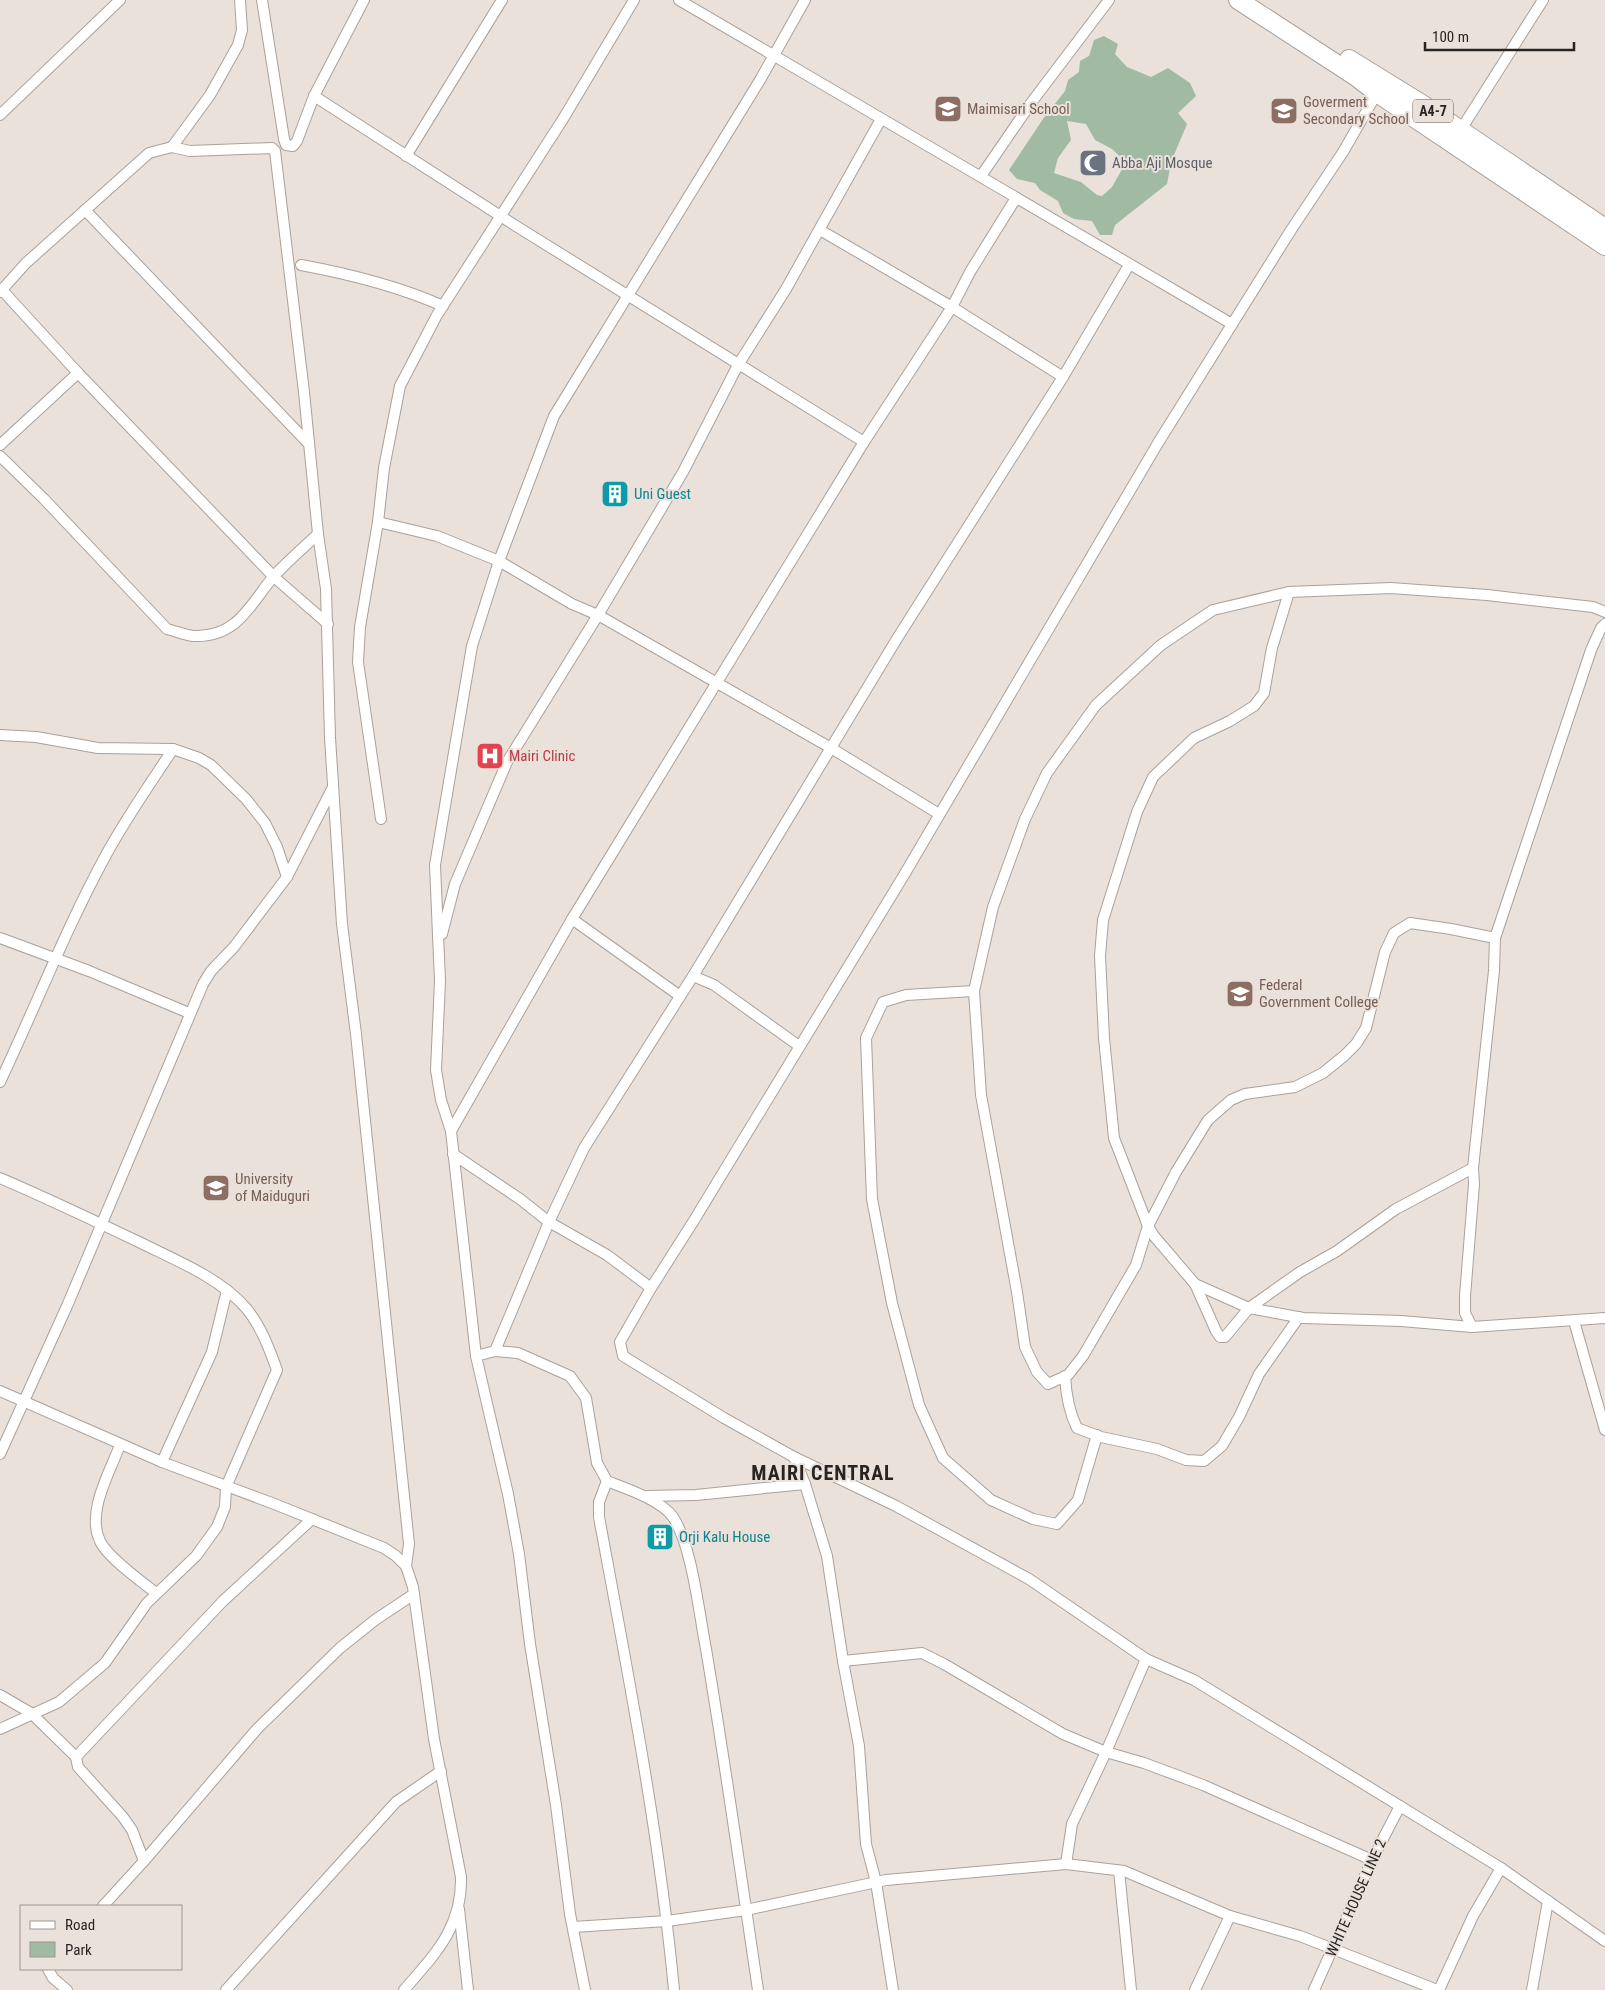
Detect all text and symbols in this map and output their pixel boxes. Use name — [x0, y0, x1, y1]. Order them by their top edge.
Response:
scale bar — [1425, 20, 1574, 52]
text: 100 m — [1432, 28, 1469, 46]
place label: Goverment Secondary School — [1303, 93, 1409, 128]
school or university icon: Maimisari School — [933, 94, 963, 124]
school or university icon: Goverment Secondary School — [1269, 96, 1299, 126]
place label: Maimisari School — [967, 100, 1070, 118]
road number: A4-7 — [1413, 100, 1453, 122]
mosque icon: Abba Aji Mosque — [1078, 148, 1108, 178]
place label: Abba Aji Mosque — [1112, 154, 1212, 172]
building icon: Uni Guest — [600, 479, 630, 509]
place label: Uni Guest — [634, 485, 691, 503]
hospital icon: Mairi Clinic — [475, 741, 505, 771]
place label: Mairi Clinic — [509, 747, 576, 765]
place label: Federal Government College — [1259, 976, 1378, 1011]
school or university icon: Federal Government College — [1225, 979, 1255, 1009]
place label: University of Maiduguri — [235, 1170, 310, 1205]
school or university icon: University of Maiduguri — [201, 1173, 231, 1203]
district label: MAIRI CENTRAL — [751, 1461, 895, 1485]
building icon: Orji Kalu House — [645, 1522, 675, 1552]
place label: Orji Kalu House — [679, 1528, 770, 1546]
street label: WHITE HOUSE LINE 2 — [1322, 1836, 1390, 1960]
legend — [20, 1905, 182, 1970]
text: Road — [65, 1916, 95, 1934]
text: Park — [65, 1941, 92, 1959]

